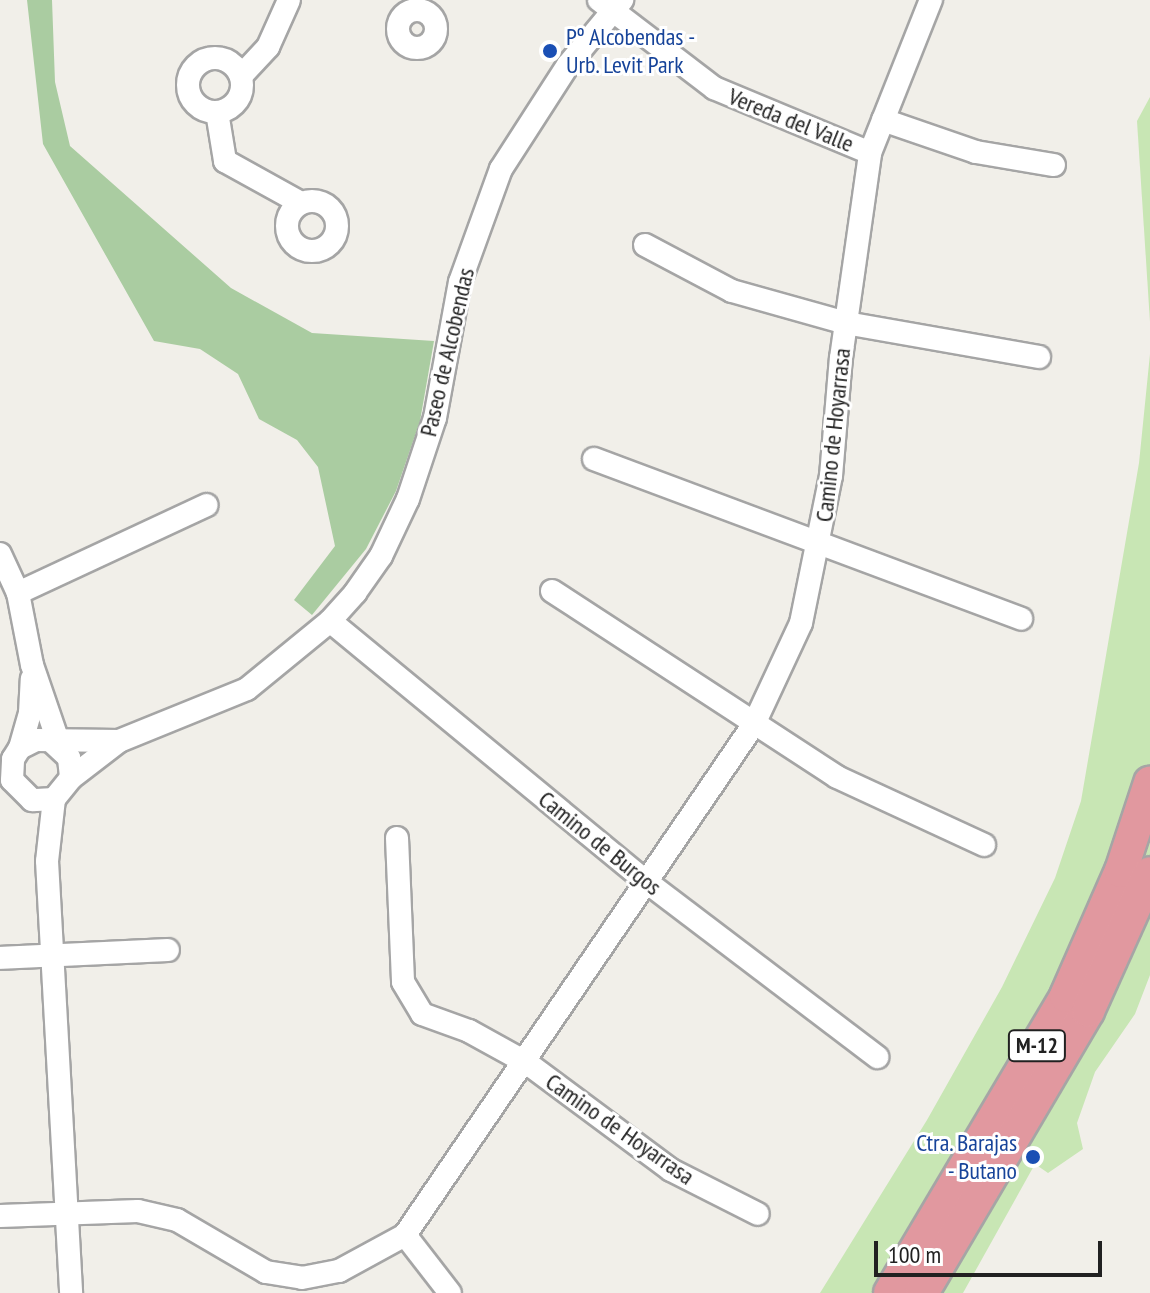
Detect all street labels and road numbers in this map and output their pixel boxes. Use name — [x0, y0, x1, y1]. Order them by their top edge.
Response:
street label: Vereda del Valle — [724, 82, 858, 158]
street label: Paseo de Alcobendas — [414, 265, 480, 439]
street label: Camino de Hoyarrasa — [810, 347, 856, 523]
street label: Camino de Burgos — [533, 785, 667, 901]
road number: M-12 — [1007, 1028, 1067, 1064]
street label: Camino de Hoyarrasa — [540, 1067, 700, 1191]

